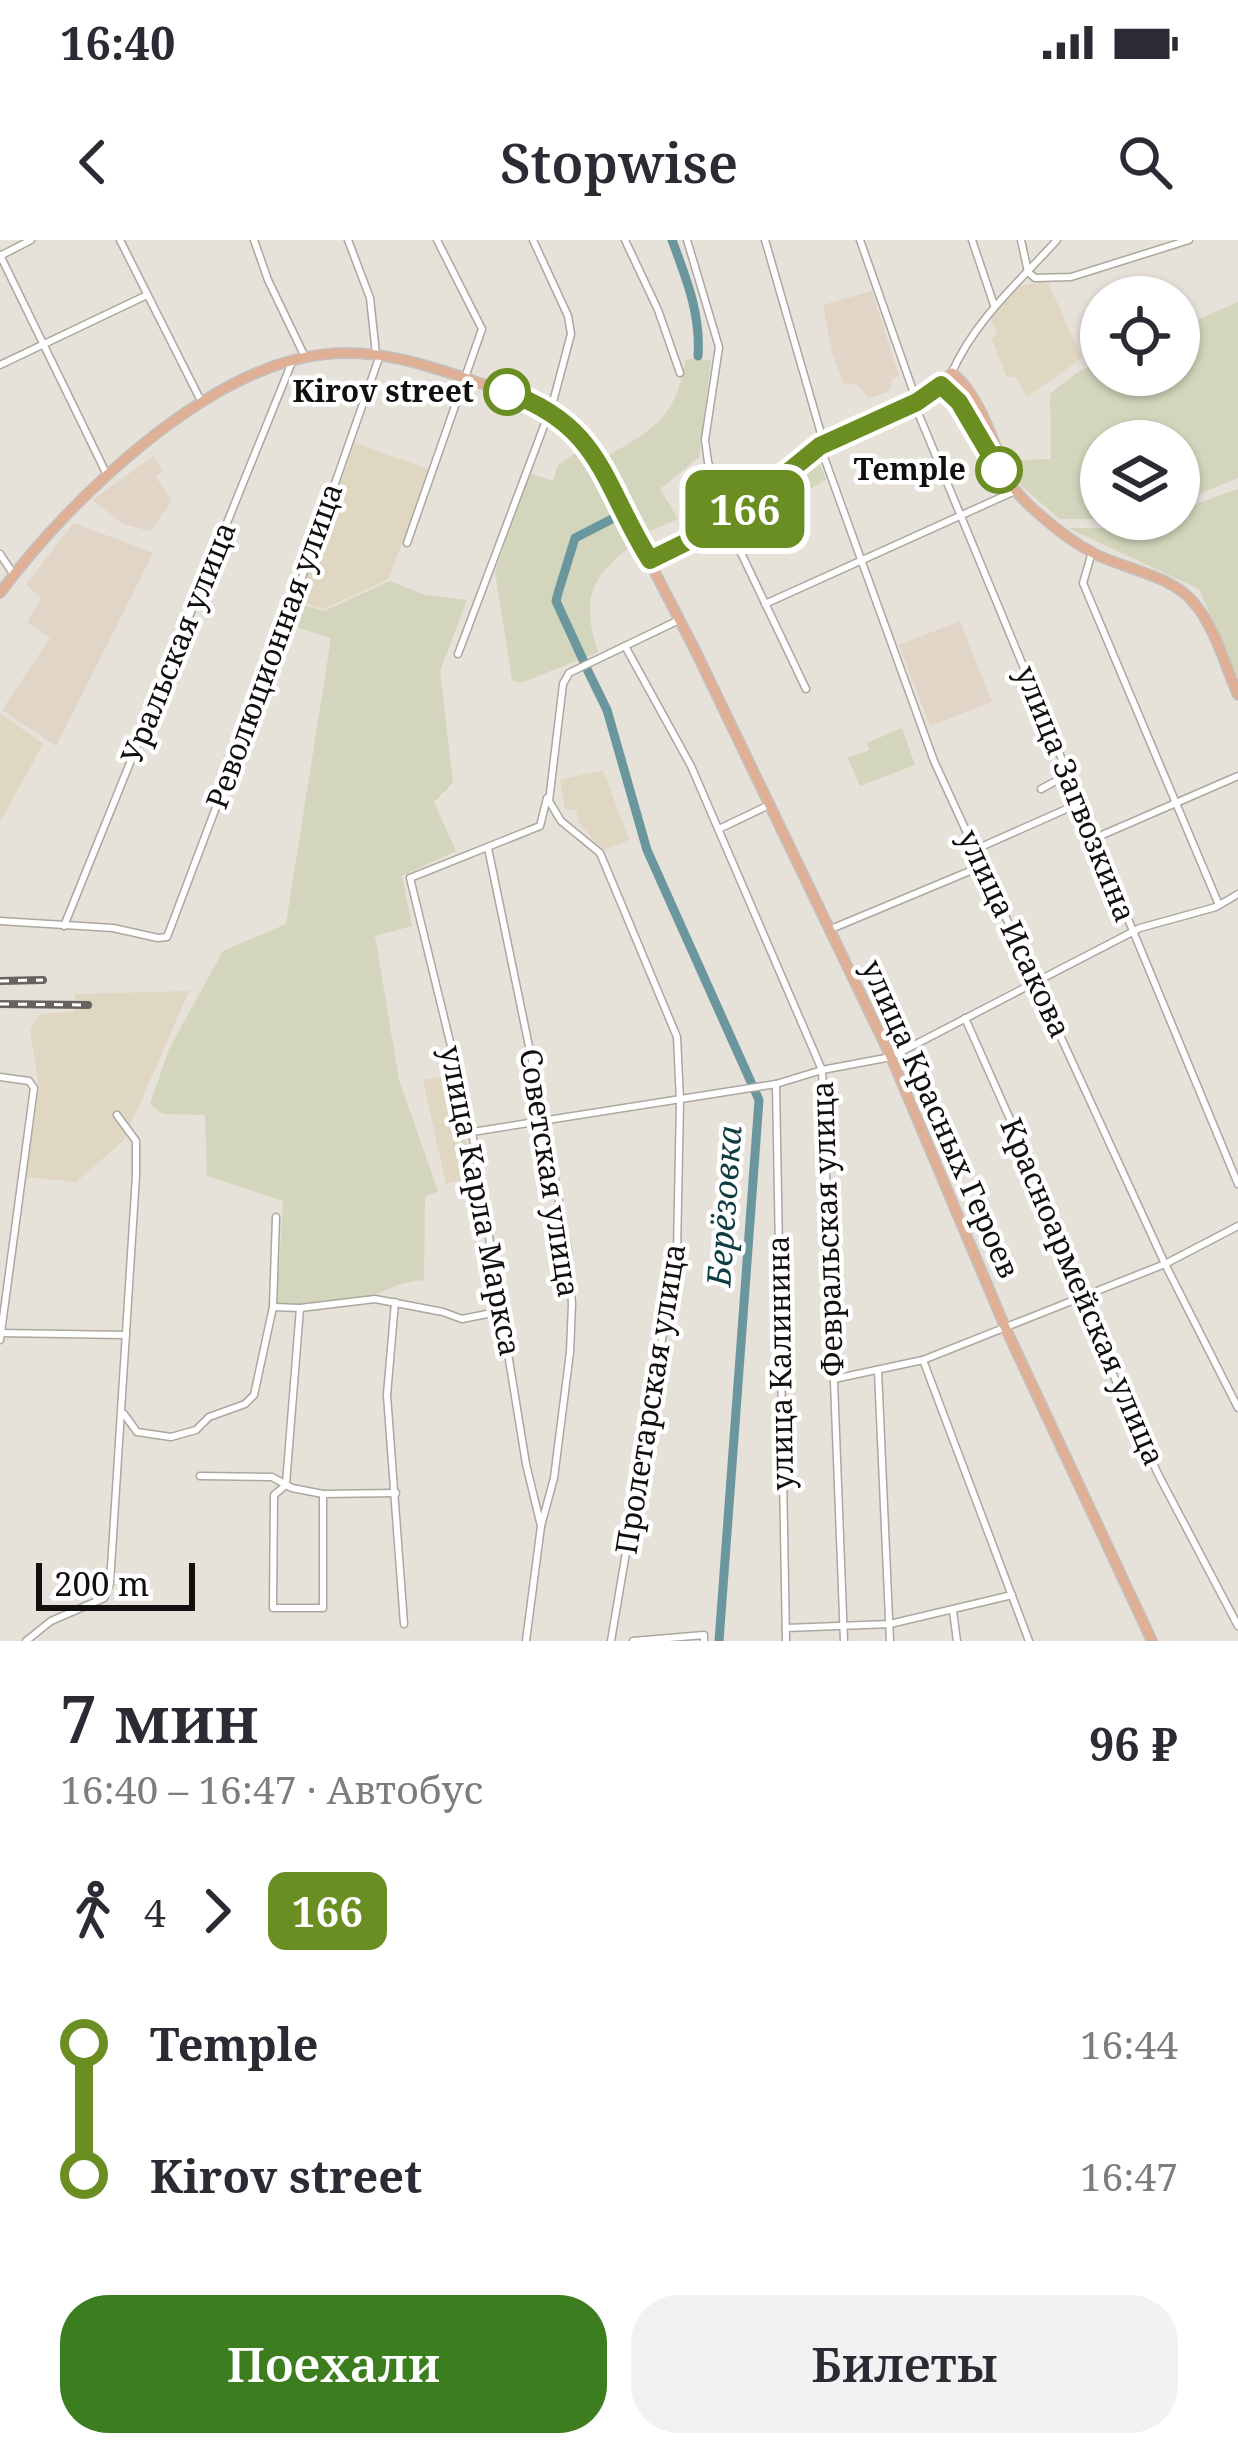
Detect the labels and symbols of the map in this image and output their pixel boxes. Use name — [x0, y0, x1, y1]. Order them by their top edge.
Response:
place label: Kirov street — [293, 370, 474, 411]
marker: Kirov street — [485, 370, 529, 414]
place label: Temple — [854, 448, 966, 489]
marker: Temple — [977, 448, 1021, 492]
line badge: 166 — [676, 470, 814, 548]
street label: Революционная улица — [196, 477, 352, 814]
street label: Уральская улица — [110, 515, 245, 769]
street label: улица Загвозкина — [1006, 659, 1147, 928]
street label: улица Исакова — [949, 823, 1082, 1044]
street label: улица Красных Героев — [853, 953, 1030, 1284]
street label: улица Карла Маркса — [431, 1042, 532, 1359]
street label: Советская улица — [511, 1045, 590, 1300]
street label: Февральская улица — [801, 1080, 852, 1378]
street label: Красноармейская улица — [991, 1111, 1175, 1472]
water label: Берёзовка — [695, 1124, 752, 1289]
street label: улица Калинина — [757, 1235, 802, 1491]
street label: Пролетарская улица — [605, 1241, 694, 1557]
scale bar — [36, 1557, 195, 1610]

